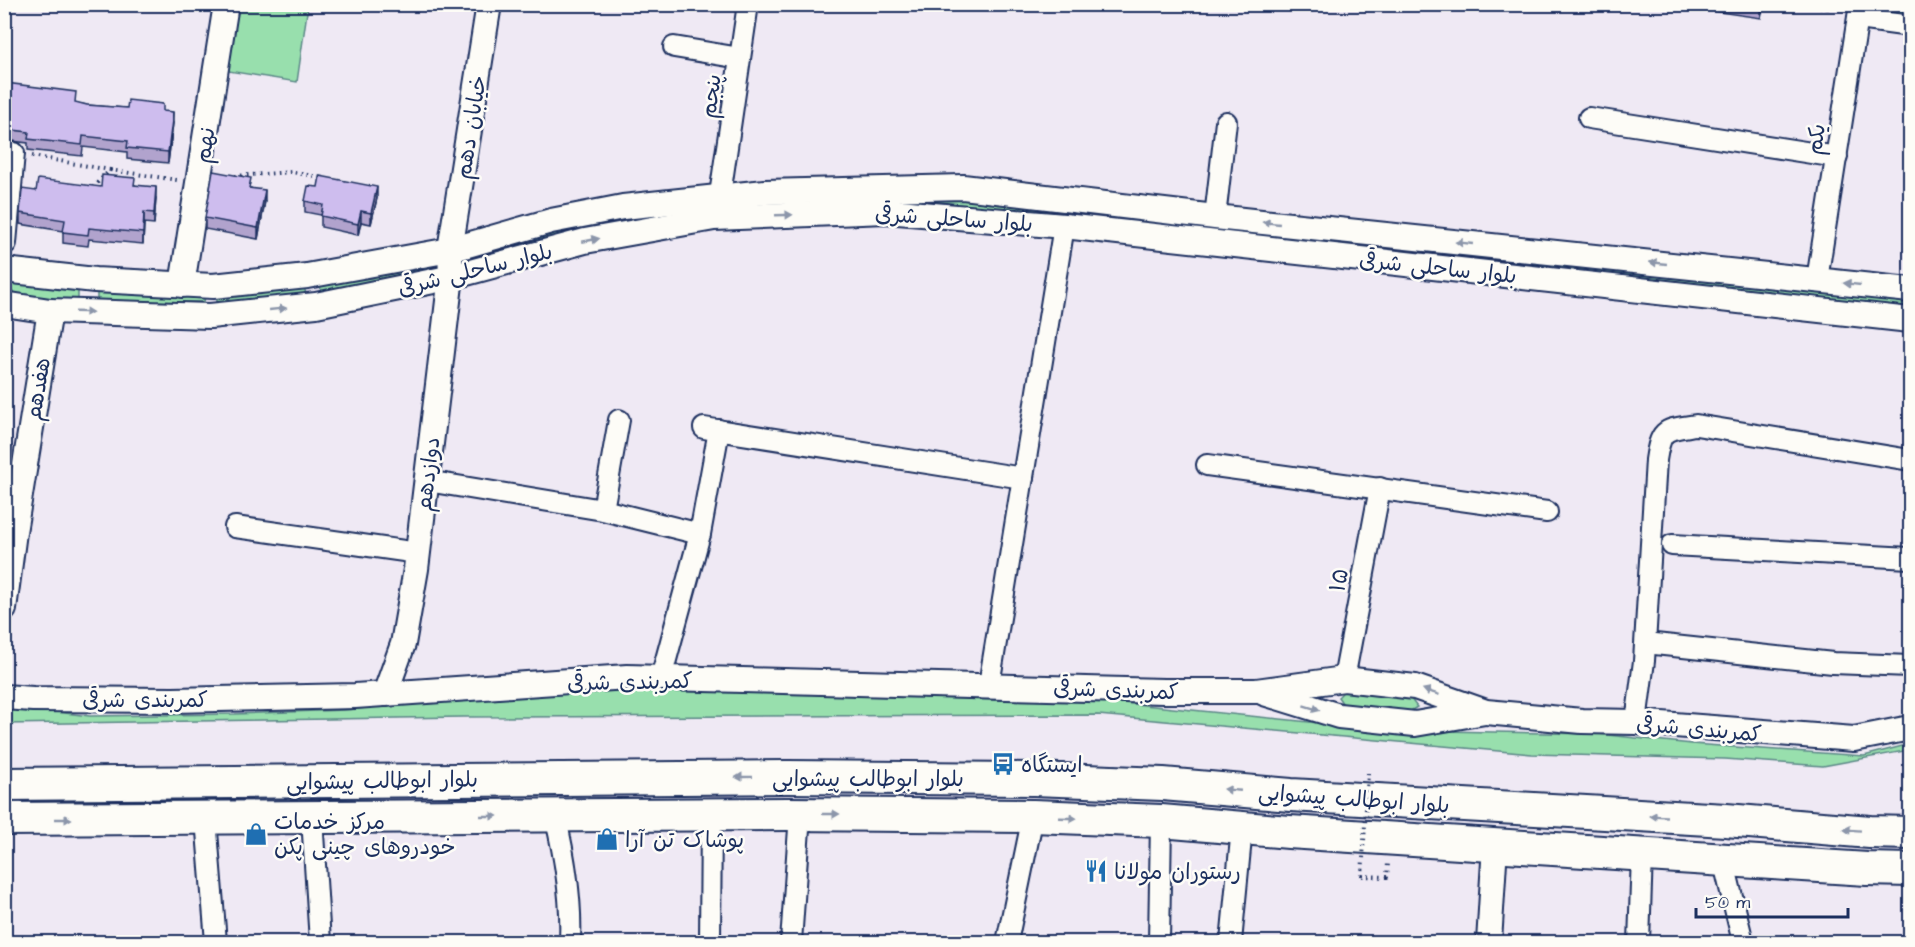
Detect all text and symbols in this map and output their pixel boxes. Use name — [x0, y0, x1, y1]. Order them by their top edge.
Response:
street label: پنجم — [693, 72, 730, 120]
street label: خیابان دهم — [448, 73, 495, 181]
street label: یکم — [1799, 121, 1834, 157]
street label: نهم — [187, 125, 224, 165]
street label: بلوار ساحلی شرقی — [874, 199, 1034, 240]
one-way arrow — [774, 211, 793, 220]
one-way arrow — [1261, 218, 1280, 228]
one-way arrow — [581, 235, 600, 244]
street label: بلوار ساحلی شرقی — [395, 236, 556, 305]
one-way arrow — [1455, 238, 1474, 248]
street label: بلوار ساحلی شرقی — [1357, 245, 1518, 292]
one-way arrow — [1649, 259, 1668, 268]
one-way arrow — [1843, 279, 1862, 289]
one-way arrow — [269, 304, 288, 314]
one-way arrow — [74, 308, 93, 317]
street label: هفدهم — [18, 355, 59, 423]
street label: دوازدهم — [409, 435, 448, 513]
street label: ۱۵ — [1322, 566, 1357, 595]
street label: کمربندی شرقی — [567, 666, 693, 699]
street label: کمربندی شرقی — [1053, 673, 1179, 708]
street label: کمربندی شرقی — [82, 685, 208, 716]
one-way arrow — [1422, 687, 1440, 697]
one-way arrow — [1303, 704, 1321, 713]
street label: کمربندی شرقی — [1635, 709, 1763, 750]
place label: ایستگاه — [1021, 750, 1083, 781]
bus stop icon: ایستگاه — [990, 751, 1016, 777]
street label: بلوار ابوطالب پیشوایی — [286, 764, 478, 799]
street label: بلوار ابوطالب پیشوایی — [772, 764, 964, 795]
one-way arrow — [734, 772, 753, 782]
street label: بلوار ابوطالب پیشوایی — [1257, 777, 1451, 822]
one-way arrow — [1223, 785, 1242, 795]
place label: مرکز خدمات خودروهای چینی پکن — [274, 807, 455, 863]
one-way arrow — [821, 810, 840, 819]
one-way arrow — [1648, 811, 1667, 821]
one-way arrow — [479, 812, 498, 821]
one-way arrow — [1058, 813, 1077, 822]
one-way arrow — [53, 814, 72, 824]
shop icon: مرکز خدمات خودروهای چینی پکن — [243, 821, 269, 847]
place label: پوشاک تن آرا — [625, 825, 744, 856]
shop icon: پوشاک تن آرا — [594, 826, 620, 852]
one-way arrow — [1843, 826, 1862, 835]
place label: رستوران مولانا — [1114, 857, 1241, 888]
restaurant icon: رستوران مولانا — [1083, 858, 1109, 884]
scale bar — [1696, 881, 1848, 919]
text: 50 m — [1705, 890, 1750, 915]

